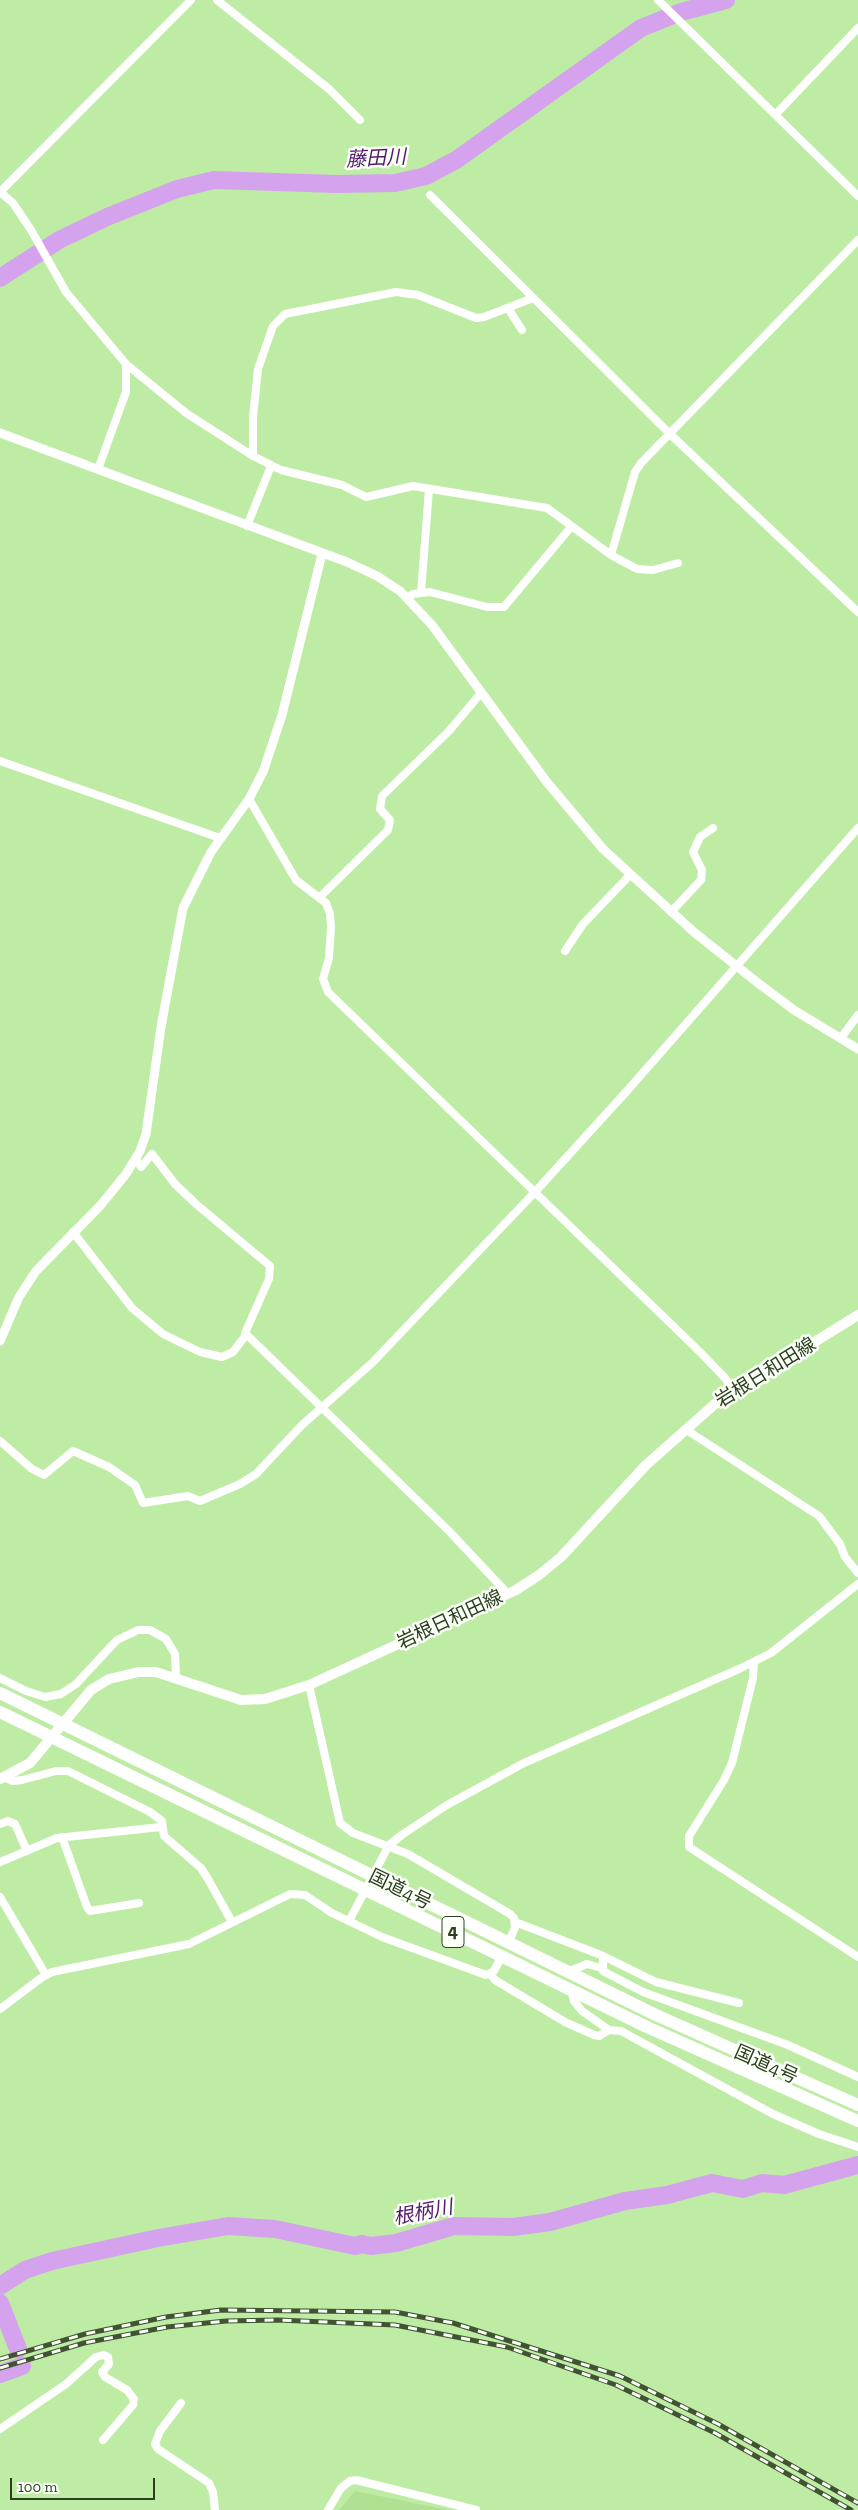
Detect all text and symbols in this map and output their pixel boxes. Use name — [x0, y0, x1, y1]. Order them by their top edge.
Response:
water label: 藤田川 — [345, 145, 407, 173]
street label: 岩根日和田線 — [712, 1333, 820, 1413]
street label: 岩根日和田線 — [394, 1586, 506, 1654]
street label: 国道4号 — [365, 1865, 435, 1915]
road number: 4 — [442, 1916, 464, 1948]
street label: 国道4号 — [731, 2041, 801, 2089]
water label: 根柄川 — [391, 2195, 455, 2231]
scale bar — [12, 2468, 158, 2500]
text: 100 m — [18, 2478, 57, 2496]

